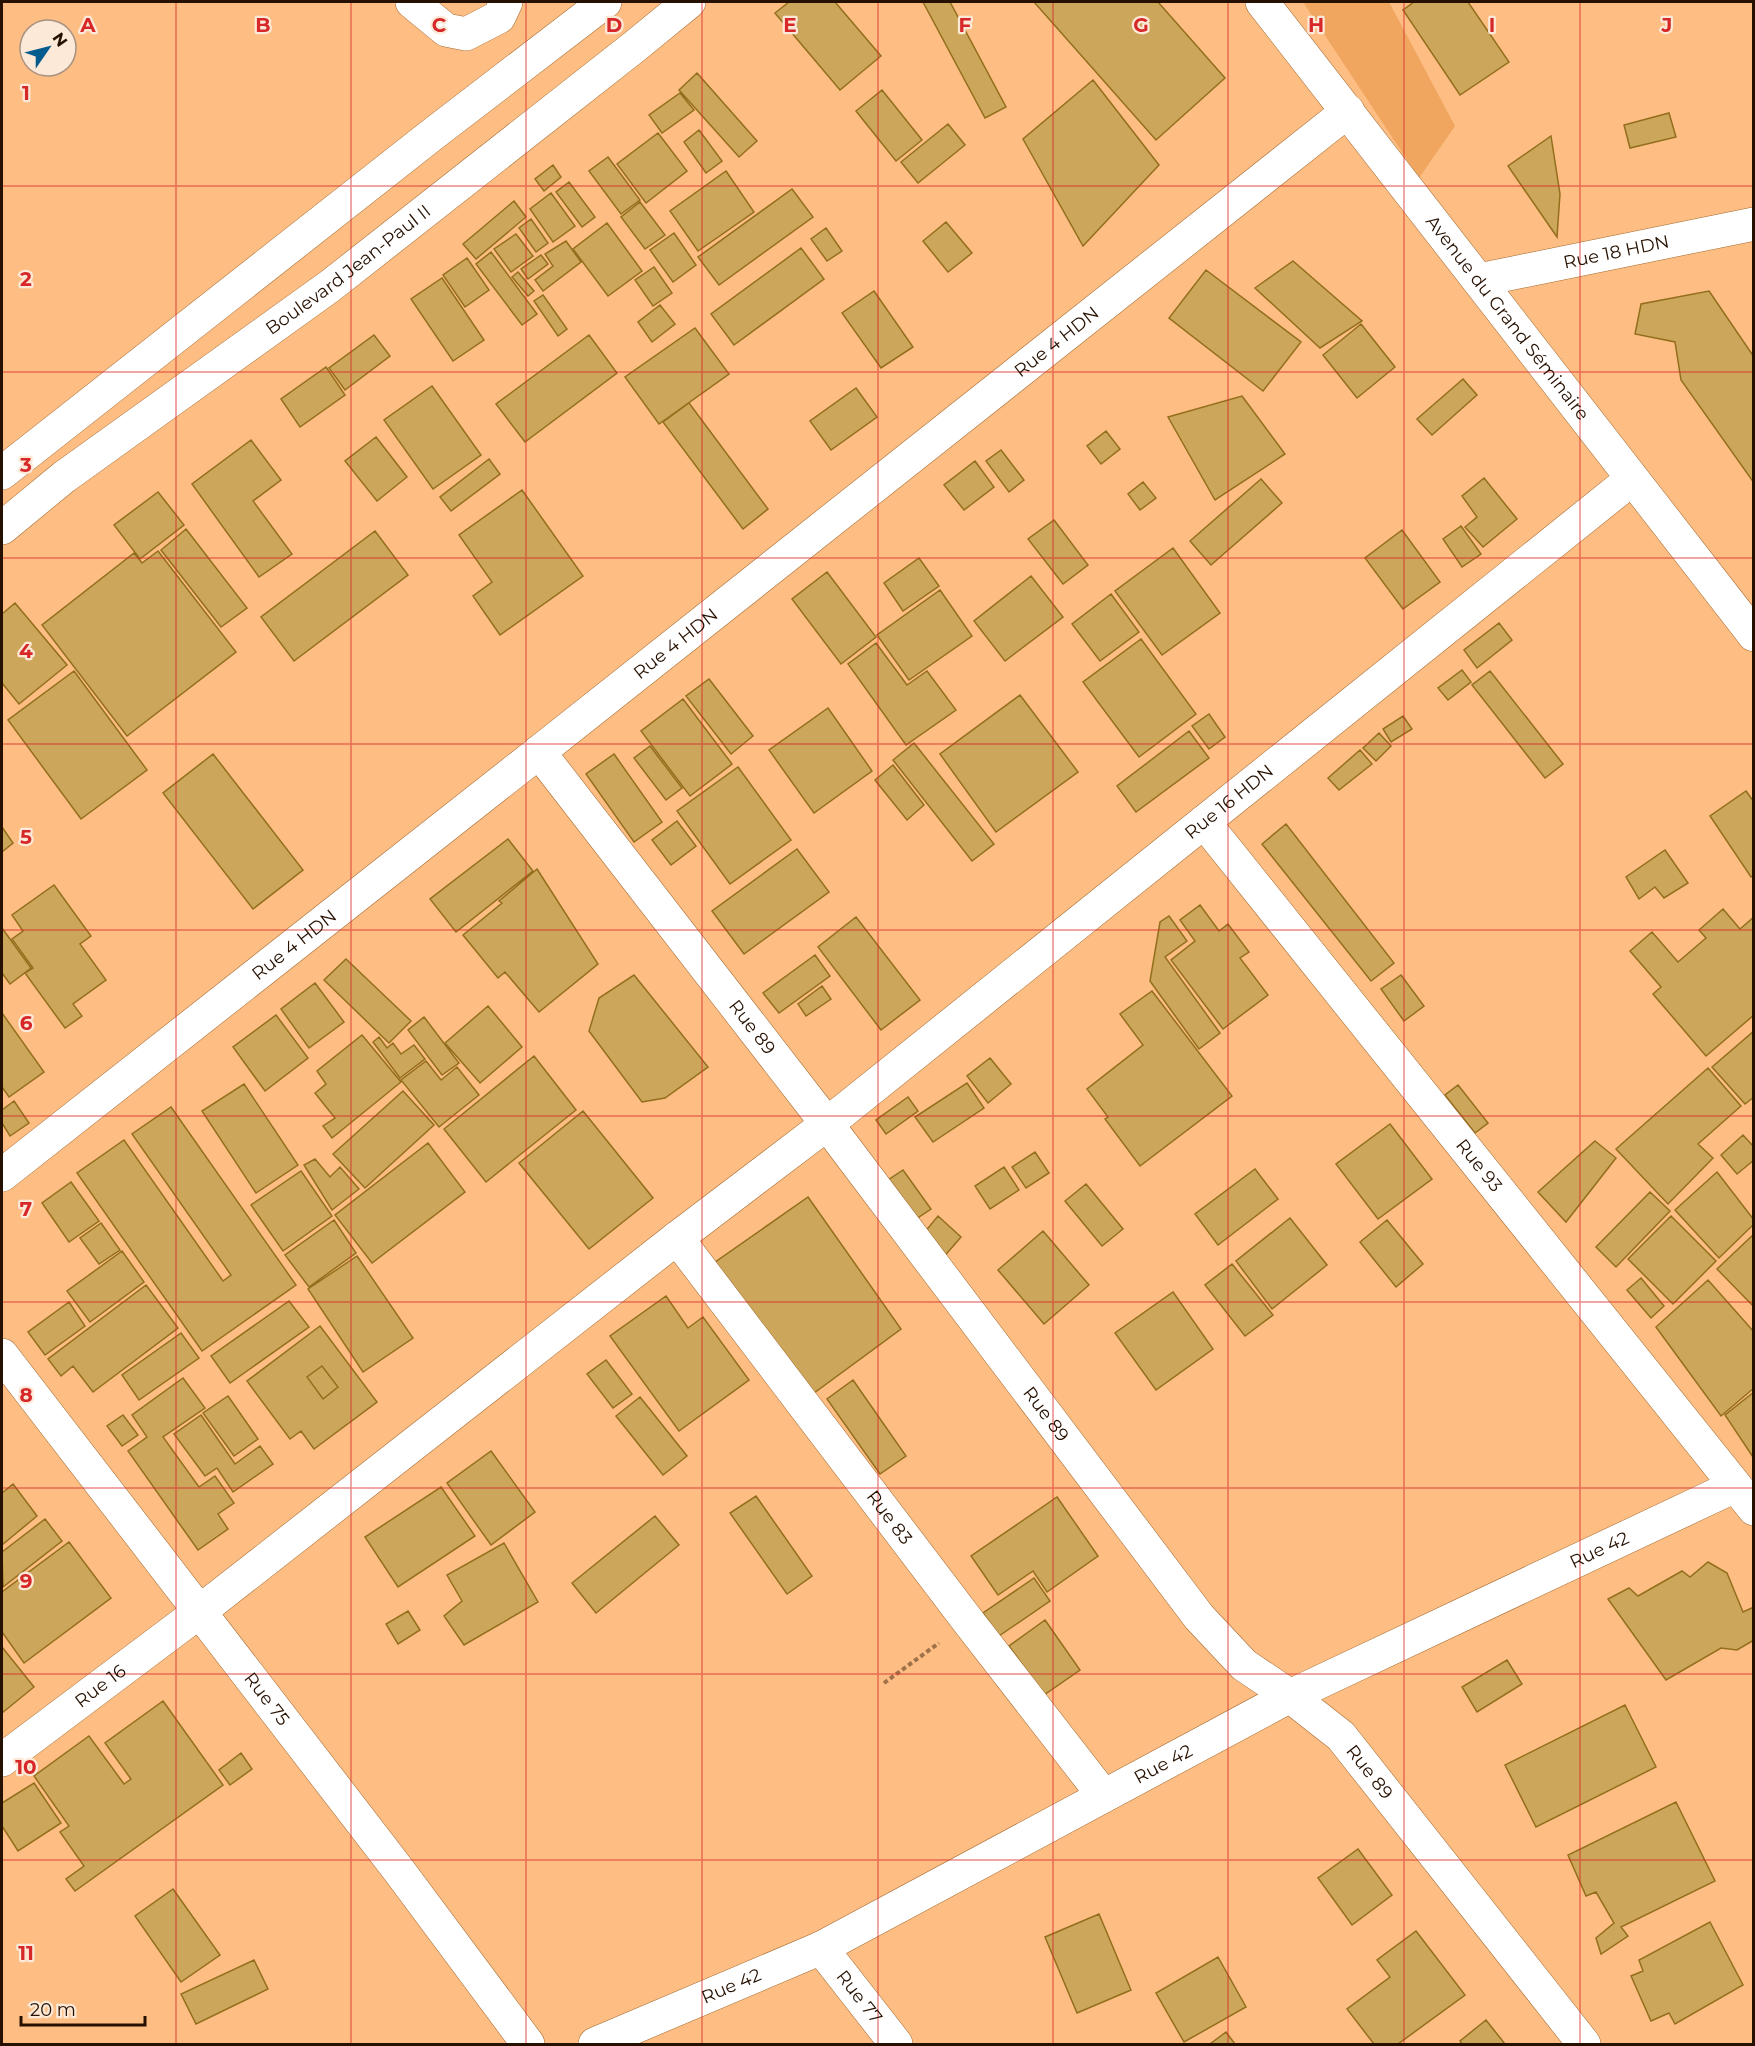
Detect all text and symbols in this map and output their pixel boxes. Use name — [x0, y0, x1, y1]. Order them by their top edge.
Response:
text: A — [79, 13, 96, 37]
text: B — [255, 13, 271, 37]
text: C — [432, 13, 447, 37]
text: D — [606, 13, 622, 37]
text: E — [783, 13, 797, 37]
text: F — [959, 13, 972, 37]
text: G — [1133, 13, 1149, 37]
text: H — [1308, 13, 1324, 37]
text: I — [1489, 13, 1495, 37]
text: J — [1661, 13, 1672, 37]
north arrow — [18, 18, 78, 78]
text: N — [48, 29, 71, 50]
text: 1 — [22, 81, 30, 105]
street label: Boulevard Jean-Paul II — [261, 200, 435, 340]
street label: Avenue du Grand Séminaire — [1421, 211, 1594, 425]
street label: Rue 18 HDN — [1561, 231, 1671, 274]
text: 2 — [20, 267, 32, 291]
street label: Rue 4 HDN — [1010, 302, 1103, 382]
text: 3 — [19, 453, 32, 477]
street label: Rue 4 HDN — [629, 604, 722, 684]
text: 4 — [19, 639, 33, 663]
street label: Rue 16 HDN — [1180, 760, 1278, 844]
text: 5 — [20, 825, 32, 849]
street label: Rue 4 HDN — [248, 905, 341, 985]
street label: Rue 89 — [724, 995, 780, 1059]
text: 6 — [20, 1011, 33, 1035]
street label: Rue 93 — [1451, 1135, 1507, 1196]
text: 7 — [20, 1197, 32, 1221]
street label: Rue 89 — [1018, 1382, 1074, 1446]
text: 8 — [19, 1383, 33, 1407]
street label: Rue 83 — [862, 1486, 917, 1549]
street label: Rue 42 — [1566, 1527, 1632, 1573]
text: 9 — [20, 1569, 32, 1593]
street label: Rue 16 — [70, 1660, 130, 1712]
street label: Rue 75 — [239, 1668, 294, 1730]
street label: Rue 42 — [1130, 1740, 1196, 1789]
street label: Rue 89 — [1341, 1740, 1398, 1804]
text: 10 — [15, 1755, 37, 1779]
text: 11 — [18, 1941, 34, 1965]
street label: Rue 42 — [698, 1964, 764, 2009]
street label: Rue 77 — [831, 1966, 887, 2028]
scale bar — [21, 1989, 146, 2027]
text: 20 m — [30, 1999, 76, 2021]

